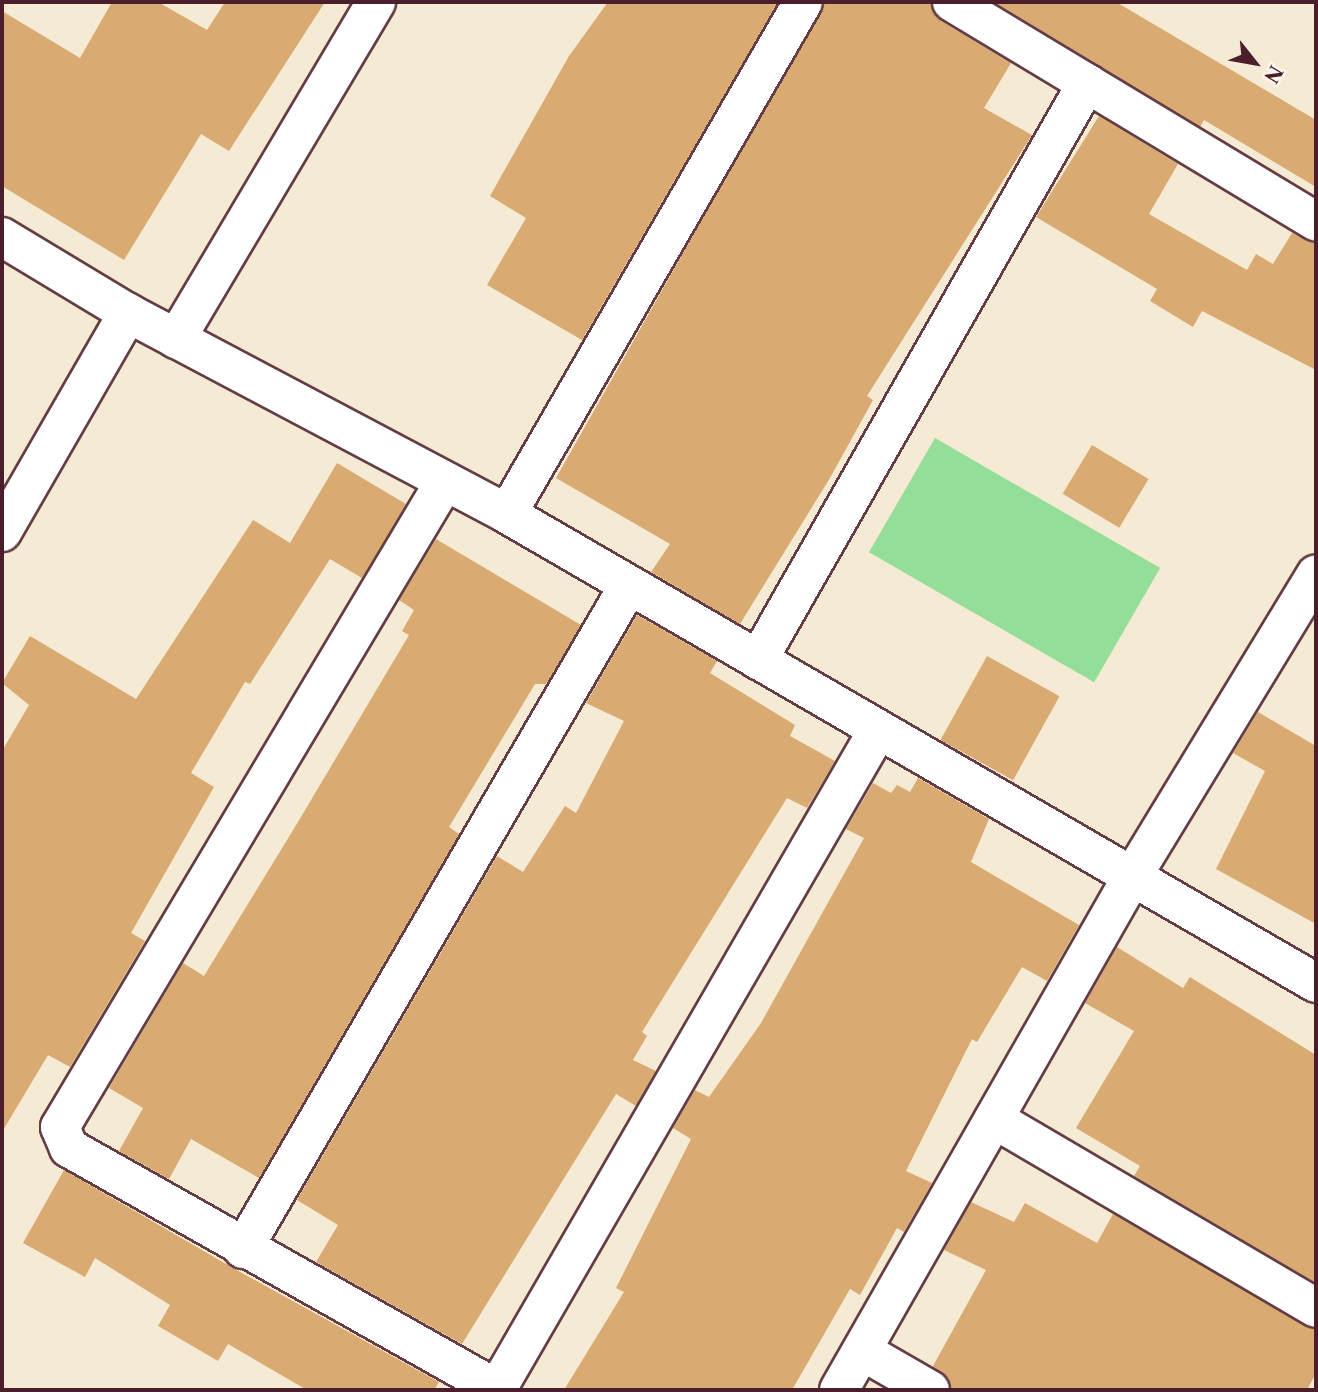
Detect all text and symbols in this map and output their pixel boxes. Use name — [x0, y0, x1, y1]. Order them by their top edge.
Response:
north arrow — [1220, 28, 1290, 98]
text: N — [1259, 61, 1288, 87]

